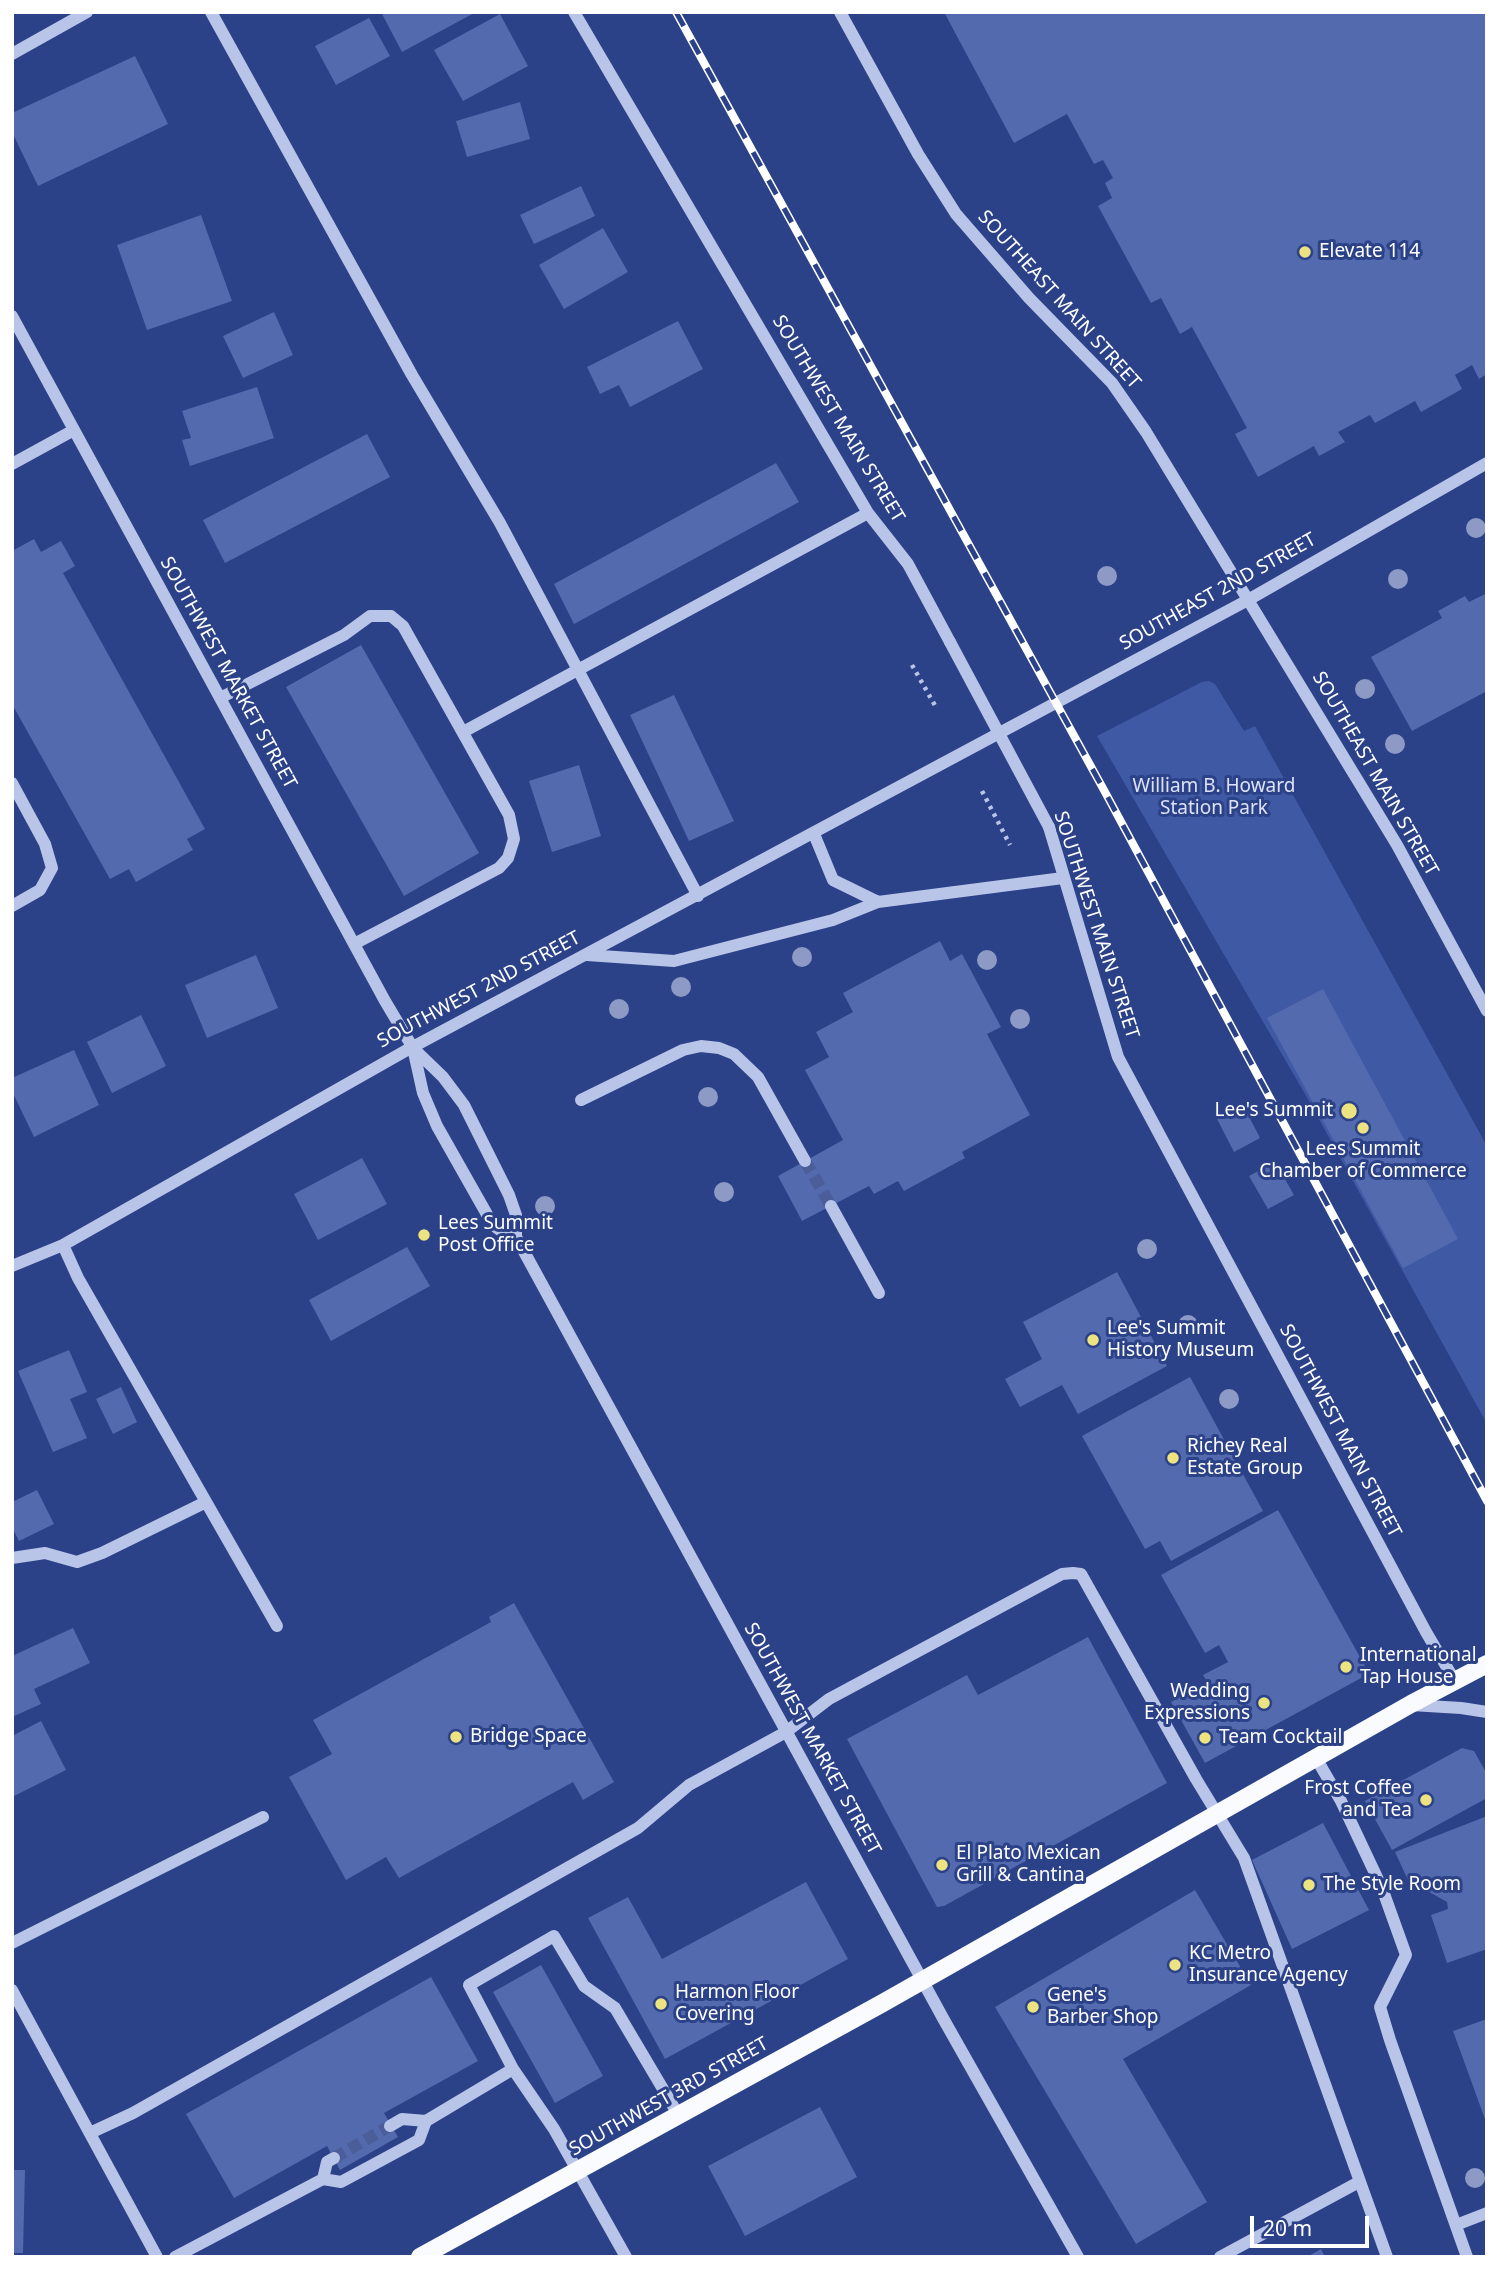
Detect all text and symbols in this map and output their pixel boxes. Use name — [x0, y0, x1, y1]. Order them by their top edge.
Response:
street label: SOUTHEAST MAIN STREET — [973, 206, 1145, 394]
place label: Elevate 114 — [1319, 241, 1420, 263]
marker: Elevate 114 — [1297, 244, 1313, 260]
street label: SOUTHWEST MAIN STREET — [767, 311, 909, 527]
street label: SOUTHEAST 2ND STREET — [1116, 528, 1320, 656]
street label: SOUTHWEST MARKET STREET — [155, 553, 301, 793]
street label: SOUTHEAST MAIN STREET — [1307, 668, 1443, 880]
park label: William B. Howard Station Park — [1133, 776, 1295, 820]
street label: SOUTHWEST MAIN STREET — [1048, 808, 1144, 1042]
street label: SOUTHWEST 2ND STREET — [374, 927, 584, 1053]
place label: Lee's Summit — [1215, 1100, 1333, 1122]
marker: Lee's Summit — [1339, 1101, 1359, 1121]
marker: Lees Summit Chamber of Commerce — [1355, 1120, 1371, 1136]
place label: Lees Summit Chamber of Commerce — [1259, 1139, 1467, 1183]
place label: Lees Summit Post Office — [438, 1213, 553, 1257]
marker: Lees Summit Post Office — [416, 1227, 432, 1243]
place label: Lee's Summit History Museum — [1107, 1318, 1254, 1362]
street label: SOUTHWEST MAIN STREET — [1274, 1321, 1406, 1541]
marker: Lee's Summit History Museum — [1085, 1332, 1101, 1348]
place label: Richey Real Estate Group — [1187, 1436, 1303, 1480]
marker: Richey Real Estate Group — [1165, 1450, 1181, 1466]
street label: SOUTHWEST MARKET STREET — [739, 1619, 885, 1859]
place label: International Tap House — [1360, 1645, 1477, 1689]
marker: International Tap House — [1338, 1659, 1354, 1675]
place label: Wedding Expressions — [1144, 1681, 1250, 1725]
marker: Wedding Expressions — [1256, 1695, 1272, 1711]
place label: Bridge Space — [470, 1726, 587, 1748]
place label: Team Cocktail — [1219, 1727, 1342, 1749]
marker: Bridge Space — [448, 1729, 464, 1745]
marker: Team Cocktail — [1197, 1730, 1213, 1746]
place label: Frost Coffee and Tea — [1304, 1778, 1412, 1822]
marker: Frost Coffee and Tea — [1418, 1792, 1434, 1808]
place label: El Plato Mexican Grill & Cantina — [956, 1843, 1101, 1887]
marker: El Plato Mexican Grill & Cantina — [934, 1857, 950, 1873]
place label: The Style Room — [1323, 1874, 1461, 1896]
marker: The Style Room — [1301, 1877, 1317, 1893]
place label: KC Metro Insurance Agency — [1189, 1943, 1348, 1987]
marker: KC Metro Insurance Agency — [1167, 1957, 1183, 1973]
place label: Harmon Floor Covering — [675, 1982, 799, 2026]
place label: Gene's Barber Shop — [1047, 1985, 1158, 2029]
marker: Harmon Floor Covering — [653, 1996, 669, 2012]
marker: Gene's Barber Shop — [1025, 1999, 1041, 2015]
street label: SOUTHWEST 3RD STREET — [566, 2033, 772, 2161]
scale bar — [1254, 2202, 1373, 2246]
text: 20 m — [1263, 2214, 1312, 2242]

